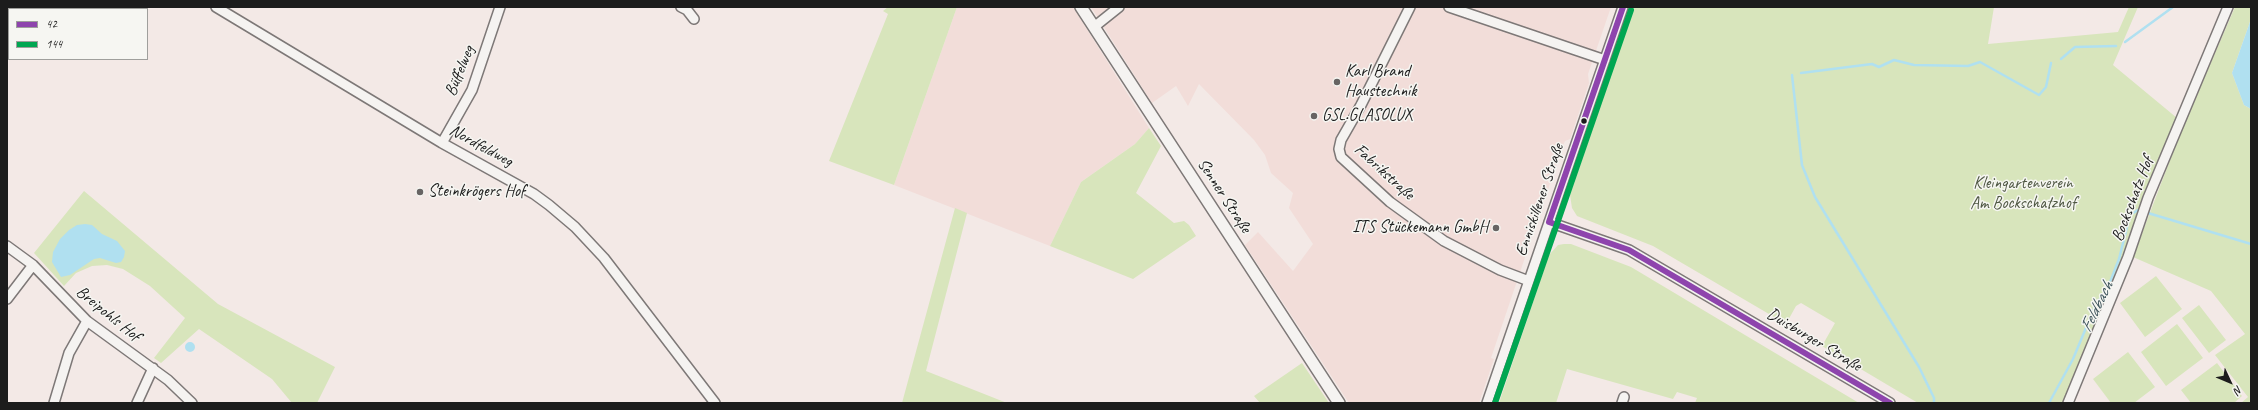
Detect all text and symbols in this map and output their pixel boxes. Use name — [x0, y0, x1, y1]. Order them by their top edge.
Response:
legend — [8, 8, 148, 60]
text: 42 — [46, 16, 57, 32]
text: 144 — [46, 36, 62, 52]
street label: Büffelweg — [441, 43, 479, 99]
place label: Karl Brand Haustechnik — [1345, 62, 1417, 102]
marker: Karl Brand Haustechnik — [1332, 77, 1342, 87]
place label: GSL.GLASOLUX — [1322, 106, 1412, 126]
marker: GSL.GLASOLUX — [1309, 111, 1319, 121]
unlabelled marker — [1579, 116, 1589, 126]
street label: Nordfeldweg — [446, 120, 516, 172]
street label: Fabrikstraße — [1350, 140, 1418, 204]
street label: Enniskillener Straße — [1511, 141, 1569, 259]
street label: Bockschatz Hof — [2108, 154, 2158, 244]
street label: Senner Straße — [1192, 155, 1256, 237]
park label: Kleingartenverein Am Bockschatzhof — [1970, 174, 2076, 214]
place label: Steinkrögers Hof — [428, 182, 525, 202]
marker: Steinkrögers Hof — [415, 187, 425, 197]
place label: ITS Stückemann GmbH — [1352, 218, 1488, 238]
marker: ITS Stückemann GmbH — [1491, 223, 1501, 233]
water label: Feldbach — [2076, 278, 2118, 336]
street label: Breipohls Hof — [72, 282, 144, 346]
street label: Duisburger Straße — [1763, 304, 1865, 376]
north arrow — [2210, 362, 2250, 402]
text: N — [2231, 383, 2246, 398]

